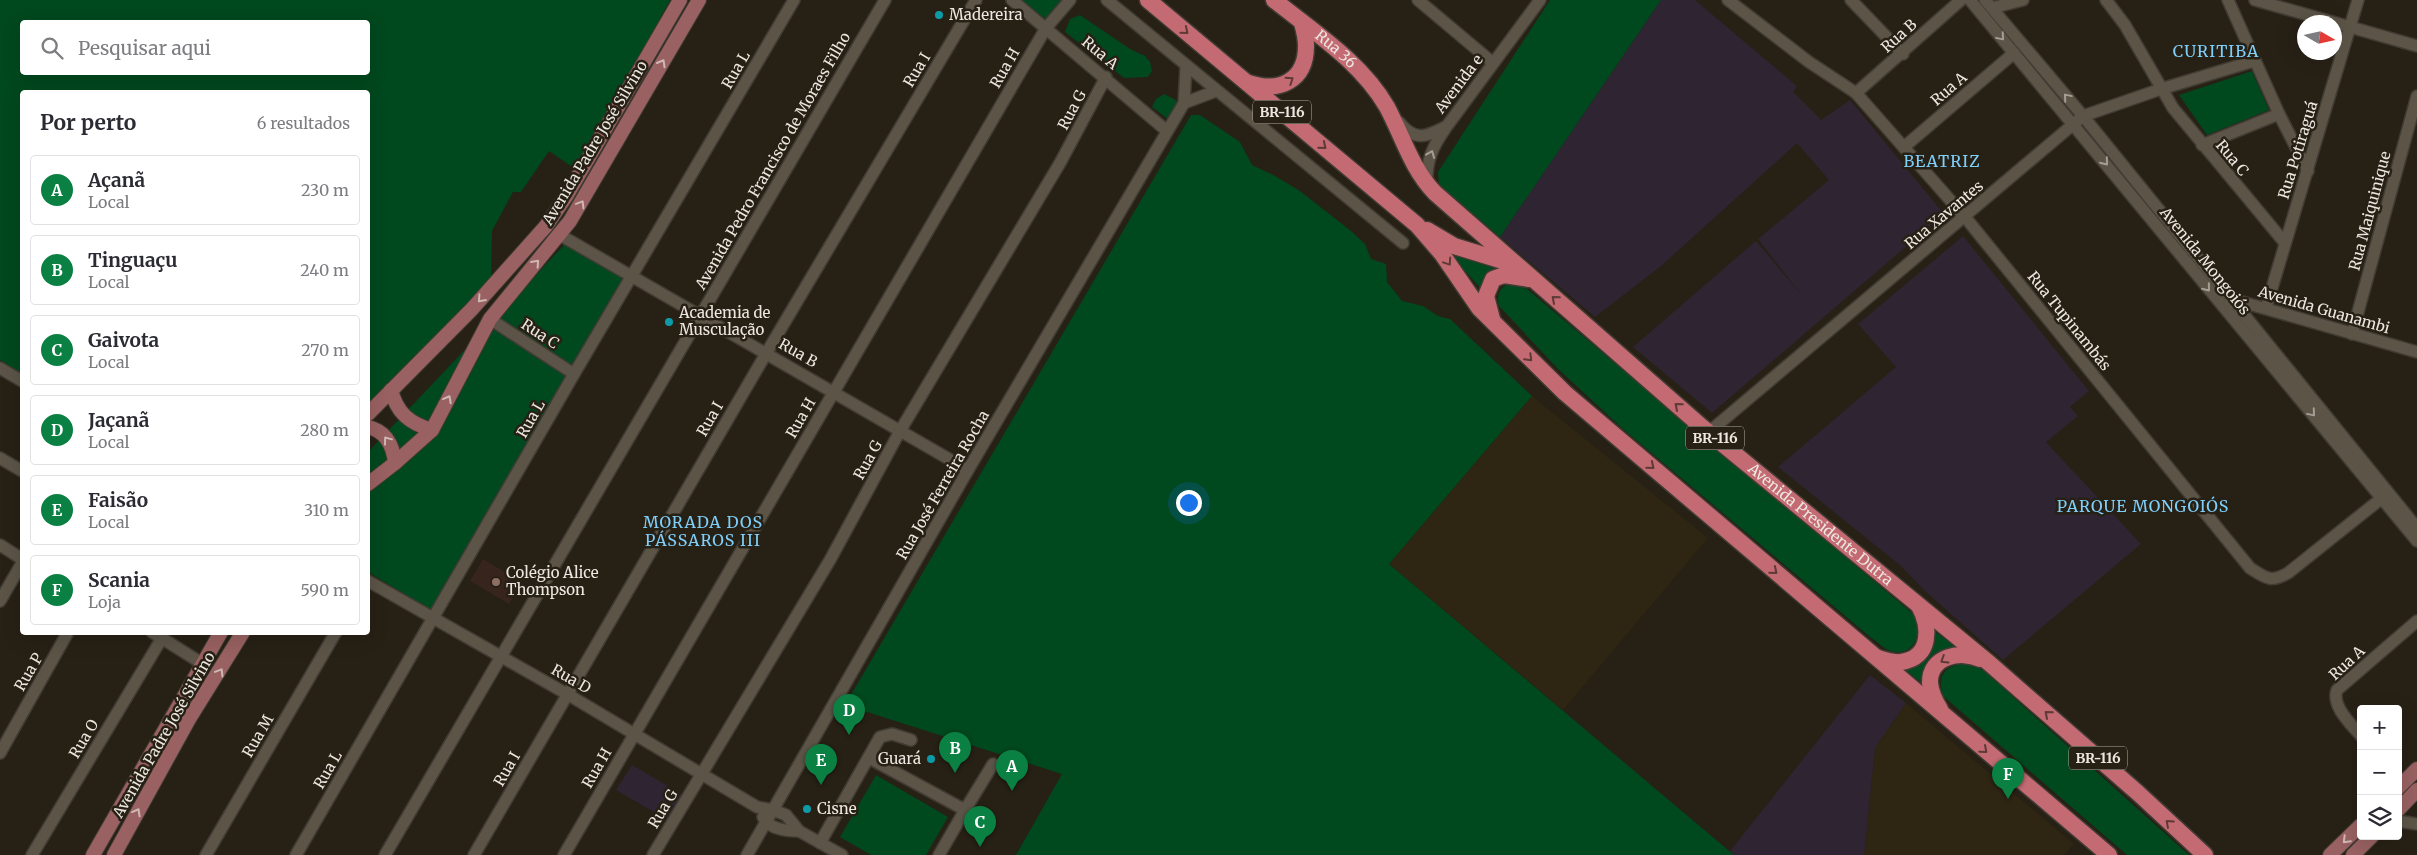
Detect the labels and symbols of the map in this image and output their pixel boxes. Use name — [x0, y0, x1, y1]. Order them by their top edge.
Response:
place label: Madereira — [949, 5, 1023, 24]
marker: Madereira — [933, 9, 945, 21]
street label: Rua B — [1877, 15, 1920, 56]
north arrow — [2297, 15, 2342, 60]
one-way arrow — [1179, 26, 1188, 34]
street label: Rua 36 — [1312, 26, 1361, 72]
street label: Avenida Pedro Francisco de Moraes Filho — [690, 29, 854, 294]
street label: Rua A — [1078, 32, 1123, 74]
one-way arrow — [1995, 32, 2004, 41]
district label: CURITIBA — [2173, 41, 2259, 61]
street label: Rua H — [986, 44, 1024, 91]
street label: Rua L — [717, 47, 754, 92]
street label: Rua I — [899, 49, 934, 90]
street label: Avenida e — [1430, 50, 1487, 118]
street label: Avenida Padre José Silvino — [537, 57, 651, 229]
one-way arrow — [655, 59, 665, 68]
street label: Rua A — [1927, 67, 1971, 110]
one-way arrow — [1285, 76, 1294, 86]
street label: Rua G — [1053, 87, 1090, 133]
one-way arrow — [2064, 94, 2073, 103]
street label: Rua Potiraguá — [2274, 99, 2321, 201]
road number: BR-116 — [1253, 100, 1311, 124]
street label: Rua C — [2212, 136, 2253, 180]
one-way arrow — [1317, 141, 1326, 149]
street label: Rua Maiquinique — [2344, 149, 2395, 273]
one-way arrow — [1425, 150, 1435, 158]
district label: BEATRIZ — [1903, 151, 1981, 171]
one-way arrow — [2099, 156, 2107, 165]
street label: Rua Xavantes — [1900, 176, 1987, 253]
one-way arrow — [574, 200, 584, 209]
street label: Avenida Mongoiós — [2156, 202, 2255, 318]
one-way arrow — [1442, 256, 1451, 266]
one-way arrow — [530, 260, 539, 269]
street label: Rua Tupinambás — [2024, 267, 2115, 374]
street label: Avenida Guanambi — [2255, 281, 2392, 337]
one-way arrow — [2202, 282, 2210, 291]
one-way arrow — [477, 293, 486, 302]
one-way arrow — [1552, 296, 1561, 305]
place label: Academia de Musculação — [678, 303, 771, 339]
street label: Rua C — [518, 314, 563, 353]
marker: Academia de Musculação — [663, 316, 675, 328]
street label: Rua B — [776, 334, 821, 371]
one-way arrow — [1523, 352, 1532, 361]
street label: Rua H — [782, 394, 820, 441]
one-way arrow — [442, 395, 452, 404]
street label: Rua L — [512, 396, 549, 441]
street label: Rua I — [692, 398, 727, 439]
one-way arrow — [1674, 403, 1683, 412]
street label: Rua José Ferreira Rocha — [892, 407, 993, 563]
one-way arrow — [2306, 407, 2314, 416]
road number: BR-116 — [1686, 426, 1744, 449]
one-way arrow — [384, 436, 393, 446]
street label: Rua G — [849, 437, 886, 483]
street label: Avenida Presidente Dutra — [1744, 458, 1897, 589]
one-way arrow — [1645, 460, 1654, 469]
your location — [1176, 490, 1202, 516]
district label: PARQUE MONGOIÓS — [2057, 496, 2229, 516]
district label: MORADA DOS PÁSSAROS III — [643, 512, 763, 550]
place label: Colégio Alice Thompson — [506, 563, 599, 599]
one-way arrow — [1769, 566, 1778, 575]
marker: Colégio Alice Thompson — [490, 576, 502, 588]
street label: Rua A — [2325, 641, 2369, 684]
street label: Avenida Padre José Silvino — [108, 648, 219, 822]
street label: Rua P — [10, 649, 47, 694]
one-way arrow — [1940, 654, 1949, 664]
street label: Rua D — [548, 660, 594, 697]
one-way arrow — [213, 669, 223, 678]
pin: D — [833, 694, 865, 735]
street label: Rua M — [238, 711, 277, 760]
one-way arrow — [2044, 711, 2053, 720]
street label: Rua O — [65, 716, 103, 762]
pin: B — [939, 732, 971, 773]
street label: Rua H — [578, 744, 616, 791]
pin: E — [805, 744, 837, 785]
one-way arrow — [1978, 745, 1987, 754]
road number: BR-116 — [2069, 746, 2127, 770]
street label: Rua L — [309, 747, 346, 792]
street label: Rua I — [489, 748, 524, 789]
place label: Guará — [878, 749, 921, 768]
pin: A — [996, 750, 1028, 791]
marker: Guará — [925, 753, 937, 765]
pin: F — [1992, 758, 2024, 799]
street label: Rua G — [644, 786, 682, 832]
place label: Cisne — [817, 799, 857, 818]
marker: Cisne — [801, 803, 813, 815]
pin: C — [964, 806, 996, 847]
one-way arrow — [131, 809, 141, 818]
one-way arrow — [2165, 819, 2174, 828]
one-way arrow — [2342, 834, 2351, 843]

